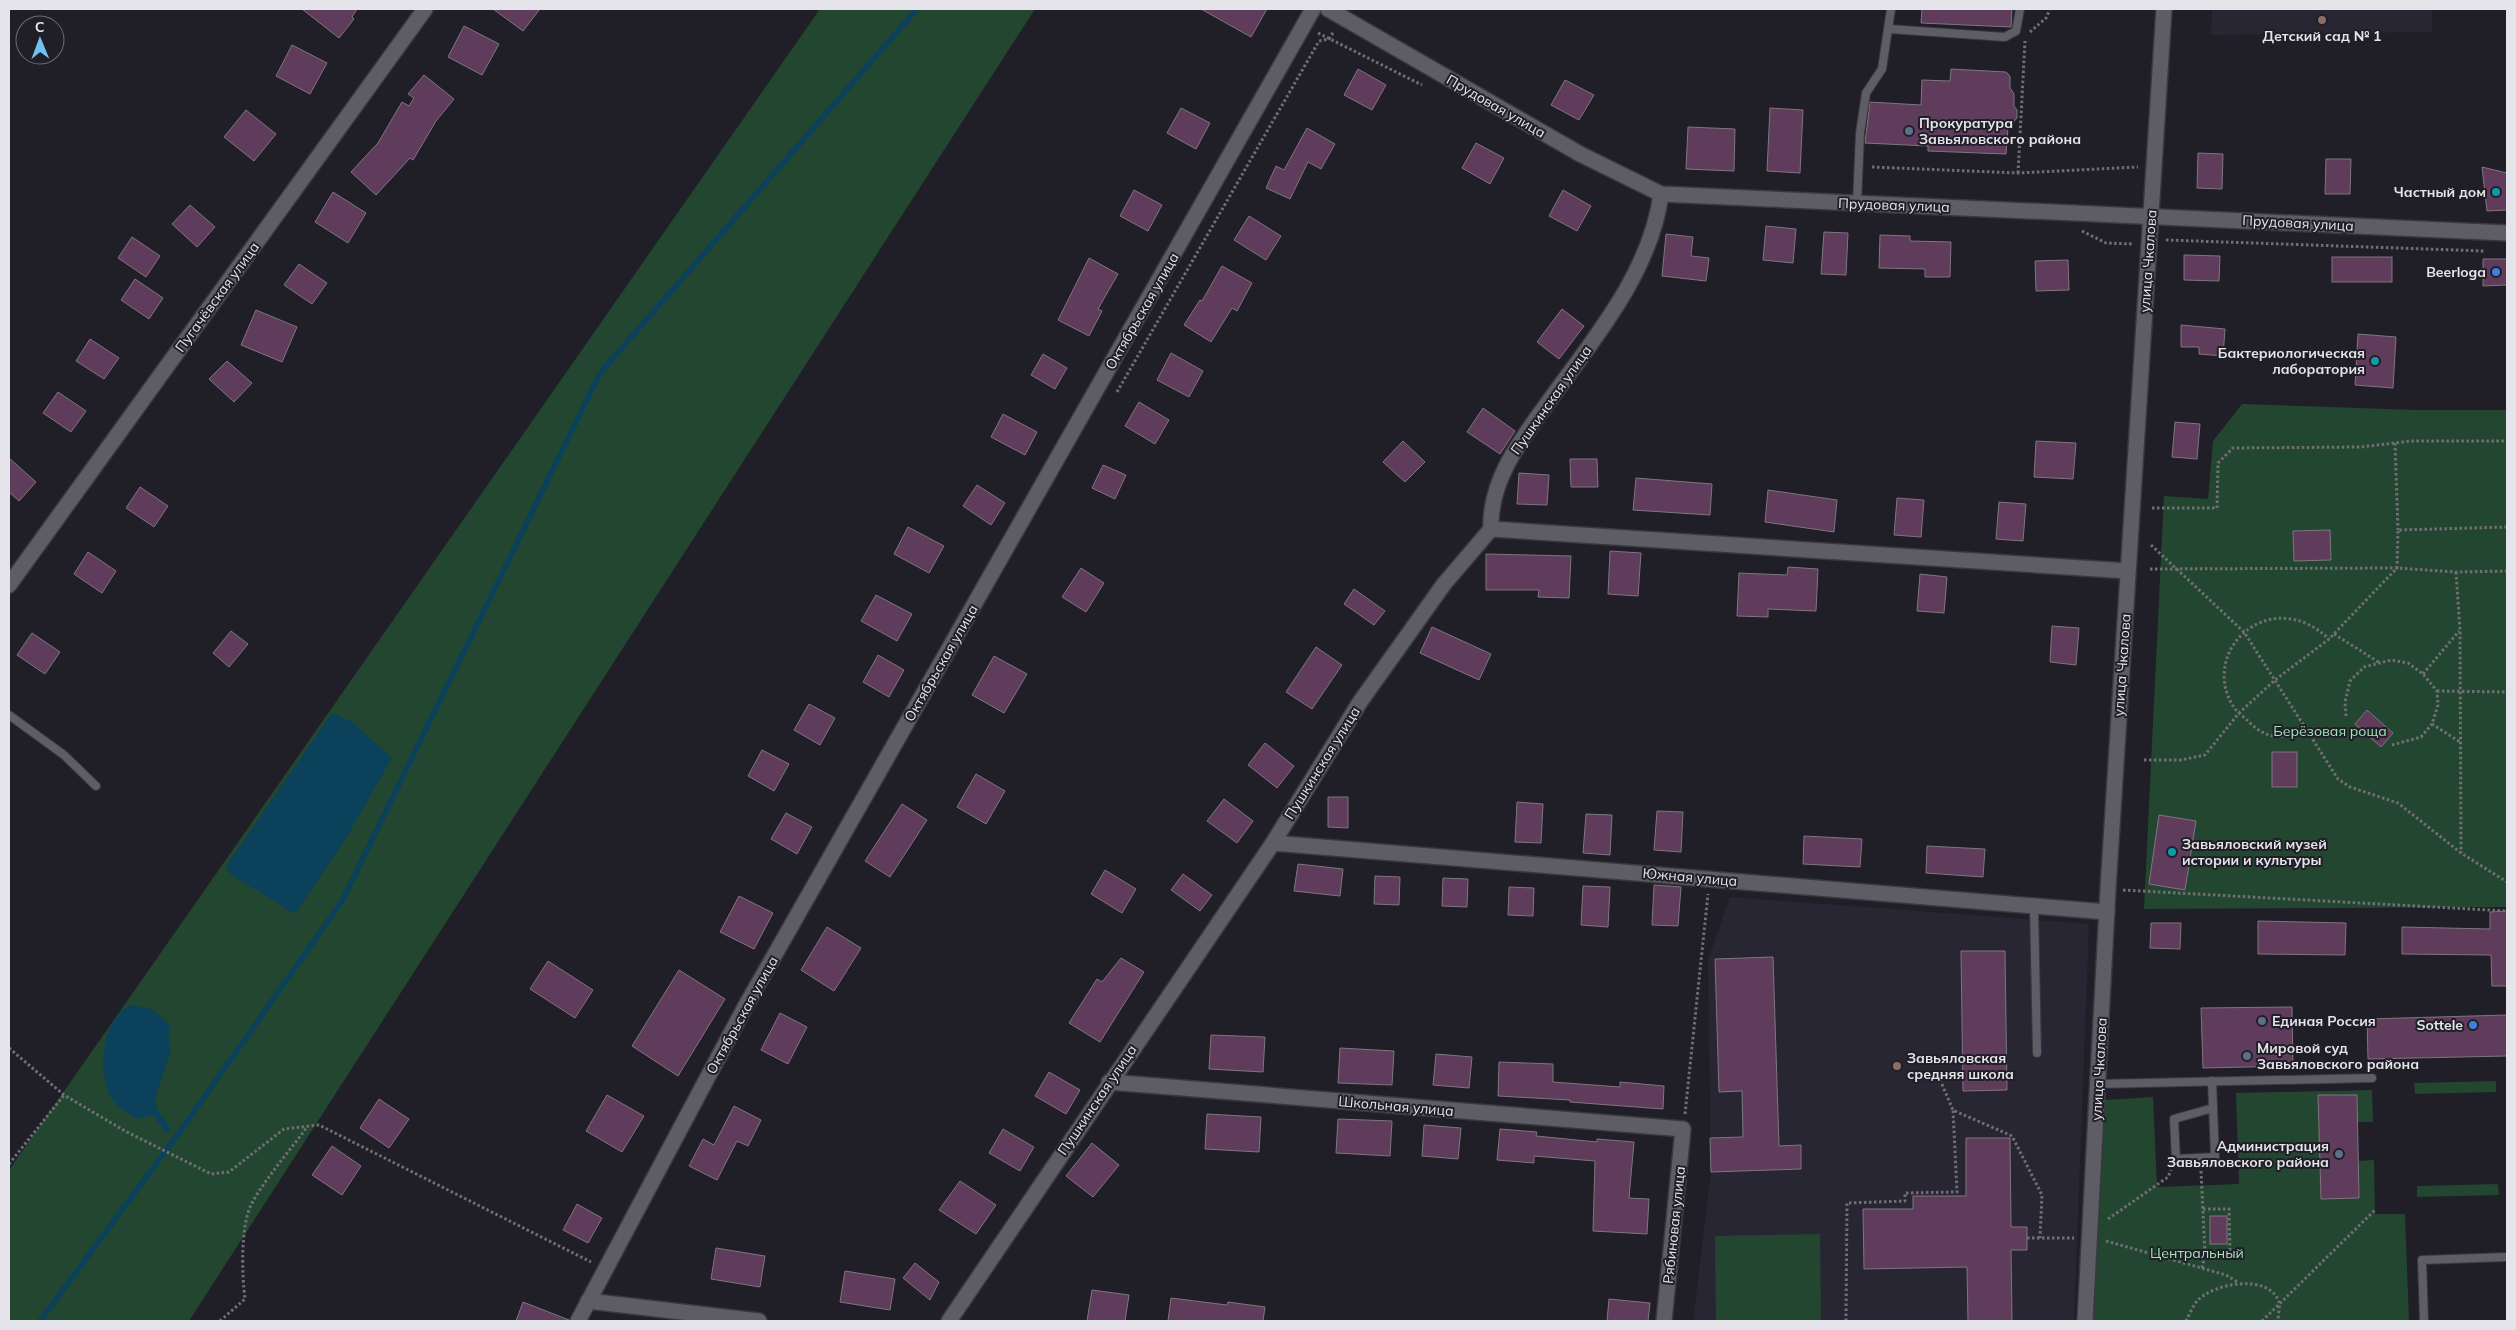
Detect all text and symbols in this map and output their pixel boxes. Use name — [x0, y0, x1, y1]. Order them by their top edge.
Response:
marker: Детский сад № 1 — [2316, 14, 2328, 26]
north arrow — [15, 15, 65, 65]
text: С — [35, 18, 45, 36]
place label: Детский сад № 1 — [2262, 27, 2382, 45]
street label: Прудовая улица — [1443, 70, 1549, 142]
place label: Прокуратура Завьяловского района — [1919, 114, 2081, 148]
marker: Прокуратура Завьяловского района — [1903, 125, 1915, 137]
place label: Частный дом — [2394, 183, 2486, 201]
marker: Частный дом — [2490, 186, 2502, 198]
street label: Прудовая улица — [1838, 194, 1950, 216]
street label: улица Чкалова — [2135, 209, 2161, 313]
street label: Прудовая улица — [2242, 211, 2354, 235]
street label: Пугачёвская улица — [171, 238, 263, 356]
street label: Октябрьская улица — [1101, 249, 1183, 373]
place label: Beerloga — [2426, 263, 2486, 281]
marker: Beerloga — [2490, 266, 2502, 278]
street label: Пушкинская улица — [1507, 342, 1595, 458]
place label: Бактериологическая лаборатория — [2218, 344, 2365, 378]
marker: Бактериологическая лаборатория — [2369, 355, 2381, 367]
street label: Октябрьская улица — [900, 601, 982, 725]
street label: улица Чкалова — [2109, 613, 2135, 717]
street label: Пушкинская улица — [1280, 703, 1364, 823]
park label: Берёзовая роща — [2273, 722, 2387, 740]
place label: Завьяловский музей истории и культуры — [2182, 835, 2327, 869]
marker: Завьяловский музей истории и культуры — [2166, 846, 2178, 858]
street label: Южная улица — [1642, 864, 1738, 890]
street label: Октябрьская улица — [702, 953, 782, 1077]
place label: Единая Россия — [2272, 1012, 2376, 1030]
marker: Единая Россия — [2256, 1015, 2268, 1027]
place label: Sottele — [2417, 1016, 2463, 1034]
street label: улица Чкалова — [2087, 1017, 2111, 1121]
marker: Sottele — [2467, 1019, 2479, 1031]
place label: Мировой суд Завьяловского района — [2257, 1039, 2419, 1073]
street label: Пушкинская улица — [1053, 1041, 1141, 1159]
place label: Завьяловская средняя школа — [1907, 1049, 2014, 1083]
marker: Мировой суд Завьяловского района — [2241, 1050, 2253, 1062]
marker: Завьяловская средняя школа — [1891, 1060, 1903, 1072]
street label: Школьная улица — [1338, 1092, 1454, 1120]
place label: Администрация Завьяловского района — [2167, 1137, 2329, 1171]
marker: Администрация Завьяловского района — [2333, 1148, 2345, 1160]
street label: Рябиновая улица — [1659, 1165, 1689, 1285]
park label: Центральный — [2150, 1244, 2244, 1262]

